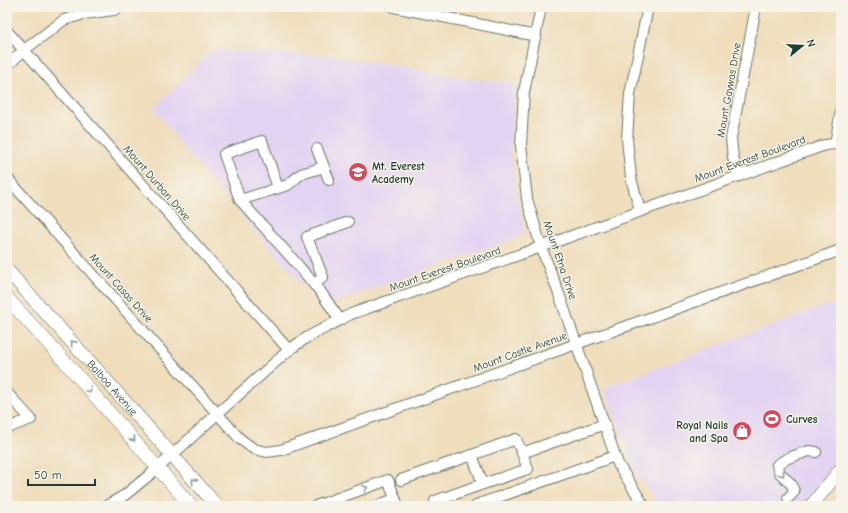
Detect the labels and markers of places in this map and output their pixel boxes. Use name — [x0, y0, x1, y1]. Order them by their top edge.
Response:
place label: Mt. Everest Academy — [372, 160, 425, 186]
school or university icon: Mt. Everest Academy — [347, 161, 369, 183]
sports icon: Curves — [761, 408, 783, 430]
place label: Curves — [786, 413, 818, 426]
place label: Royal Nails and Spa — [676, 419, 728, 445]
shop icon: Royal Nails and Spa — [731, 420, 753, 442]

